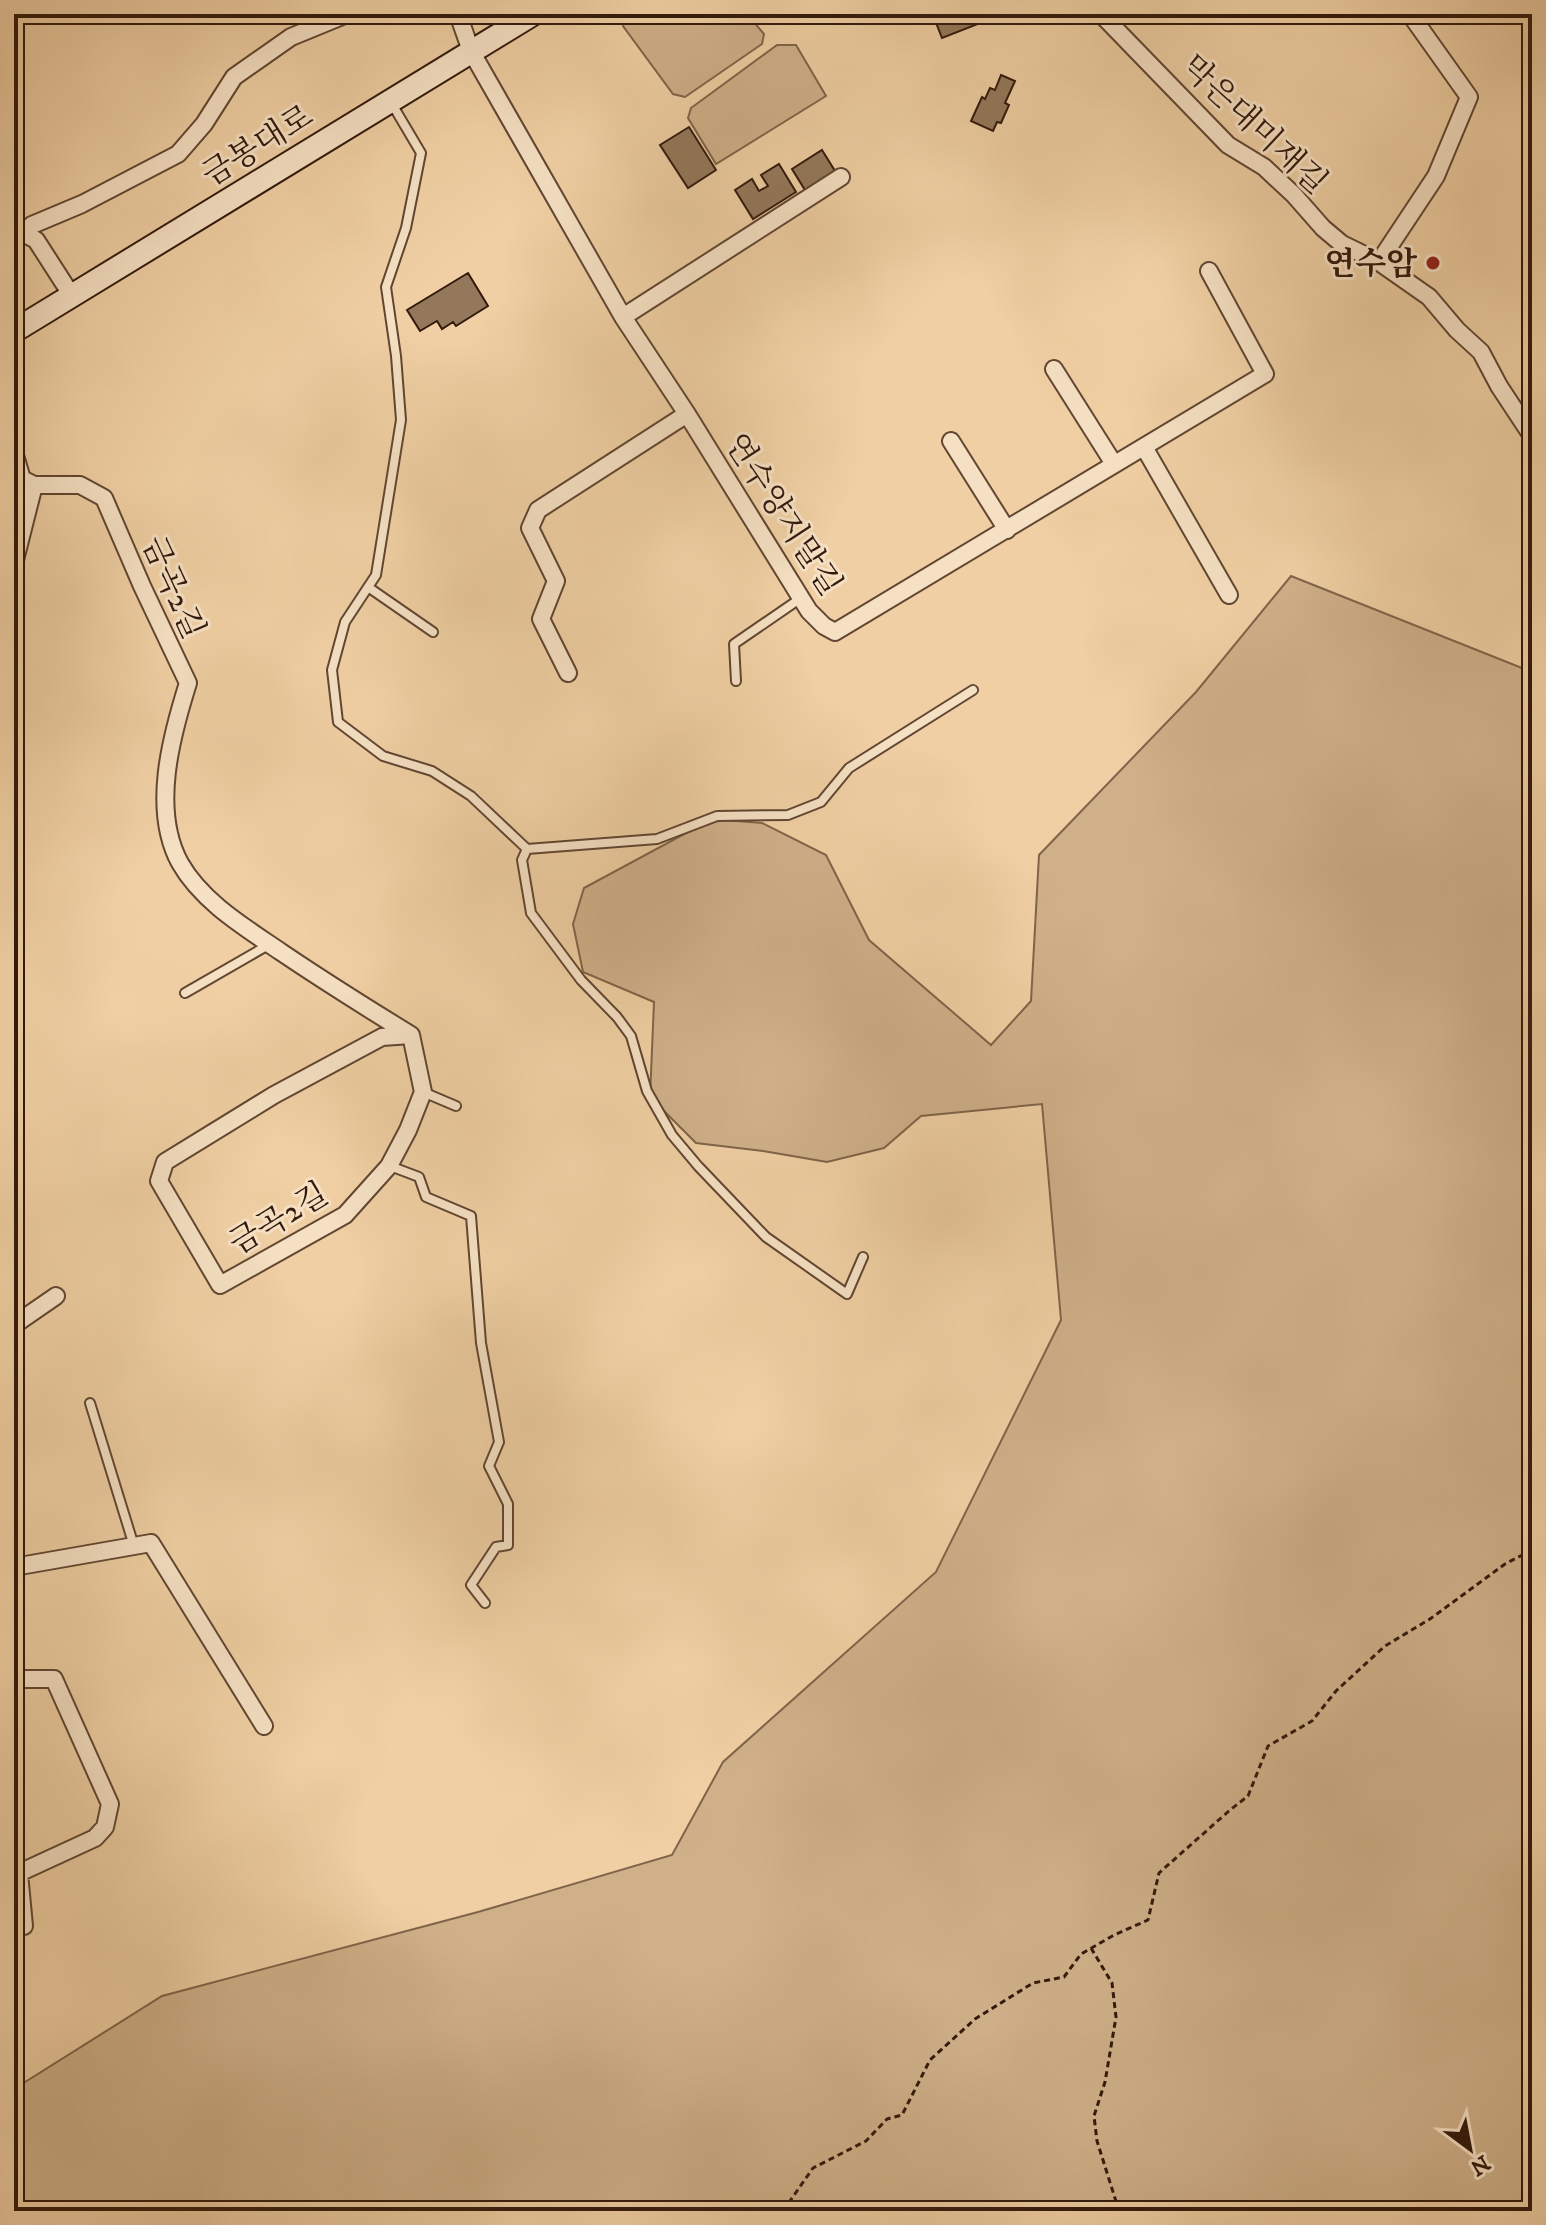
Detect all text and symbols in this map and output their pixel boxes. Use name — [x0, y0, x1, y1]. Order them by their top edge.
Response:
street label: 막은대미재길 — [1172, 48, 1335, 203]
street label: 금봉대로 — [195, 97, 321, 196]
place label: 연수암 — [1324, 245, 1418, 285]
marker: 연수암 — [1424, 254, 1442, 272]
street label: 연수양지말길 — [715, 426, 850, 604]
street label: 금곡2길 — [132, 530, 213, 645]
street label: 금곡2길 — [222, 1175, 336, 1265]
north arrow — [1430, 2109, 1510, 2189]
text: N — [1465, 2148, 1495, 2181]

